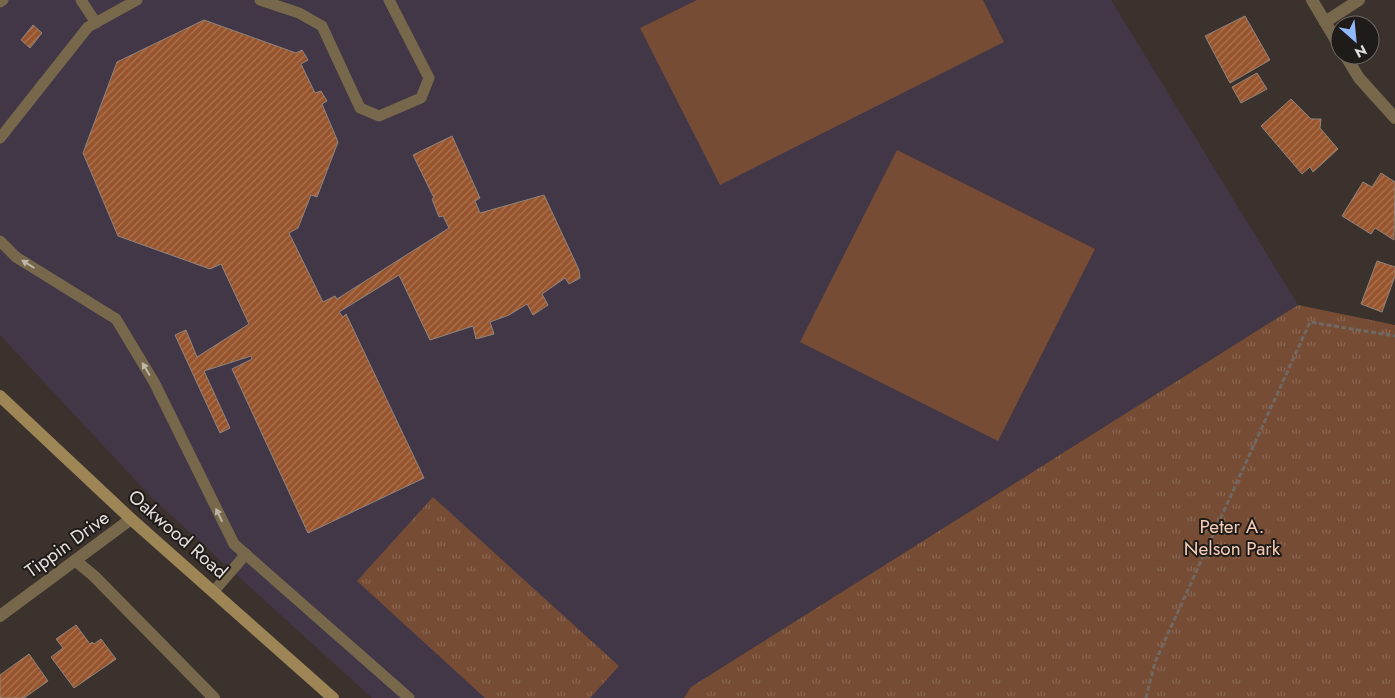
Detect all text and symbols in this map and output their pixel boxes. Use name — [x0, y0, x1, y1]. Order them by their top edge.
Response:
north arrow — [1330, 15, 1380, 65]
text: N — [1351, 40, 1370, 63]
one-way arrow — [21, 259, 35, 269]
one-way arrow — [142, 363, 151, 376]
street label: Oakwood Road — [122, 483, 234, 585]
street label: Tippin Drive — [19, 504, 115, 584]
one-way arrow — [215, 507, 223, 522]
park label: Peter A. Nelson Park — [1184, 513, 1281, 562]

